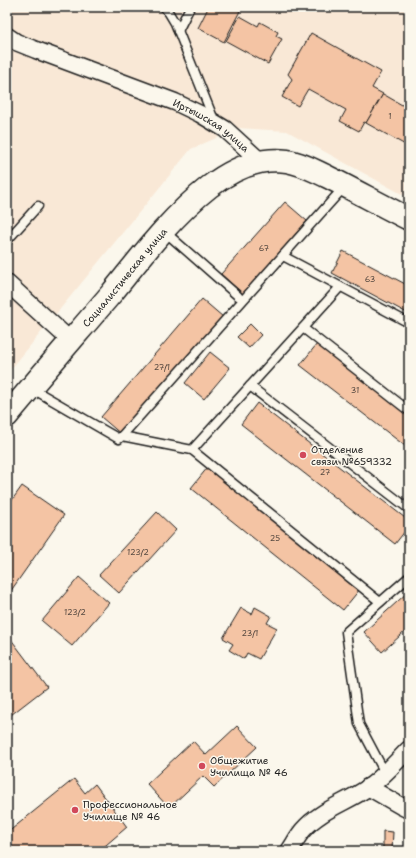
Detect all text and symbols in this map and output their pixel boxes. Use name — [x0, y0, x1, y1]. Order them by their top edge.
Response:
street label: Иртышская улица — [171, 96, 252, 155]
house number: 1 — [388, 111, 392, 122]
street label: Социалистическая улица — [80, 225, 170, 330]
house number: 67 — [259, 243, 270, 254]
house number: 63 — [365, 274, 375, 285]
house number: 27/1 — [154, 362, 170, 373]
house number: 31 — [351, 385, 359, 396]
place label: Отделение связи №659332 — [311, 443, 392, 468]
marker: Отделение связи №659332 — [298, 450, 308, 460]
house number: 27 — [320, 467, 331, 478]
house number: 25 — [270, 533, 280, 544]
house number: 123/2 — [127, 547, 149, 558]
house number: 123/2 — [64, 607, 86, 618]
house number: 23/1 — [242, 628, 258, 639]
place label: Общежитие Училища № 46 — [210, 754, 288, 779]
marker: Общежитие Училища № 46 — [197, 761, 207, 771]
place label: Профессиональное Училище № 46 — [83, 798, 178, 823]
marker: Профессиональное Училище № 46 — [70, 805, 80, 815]

